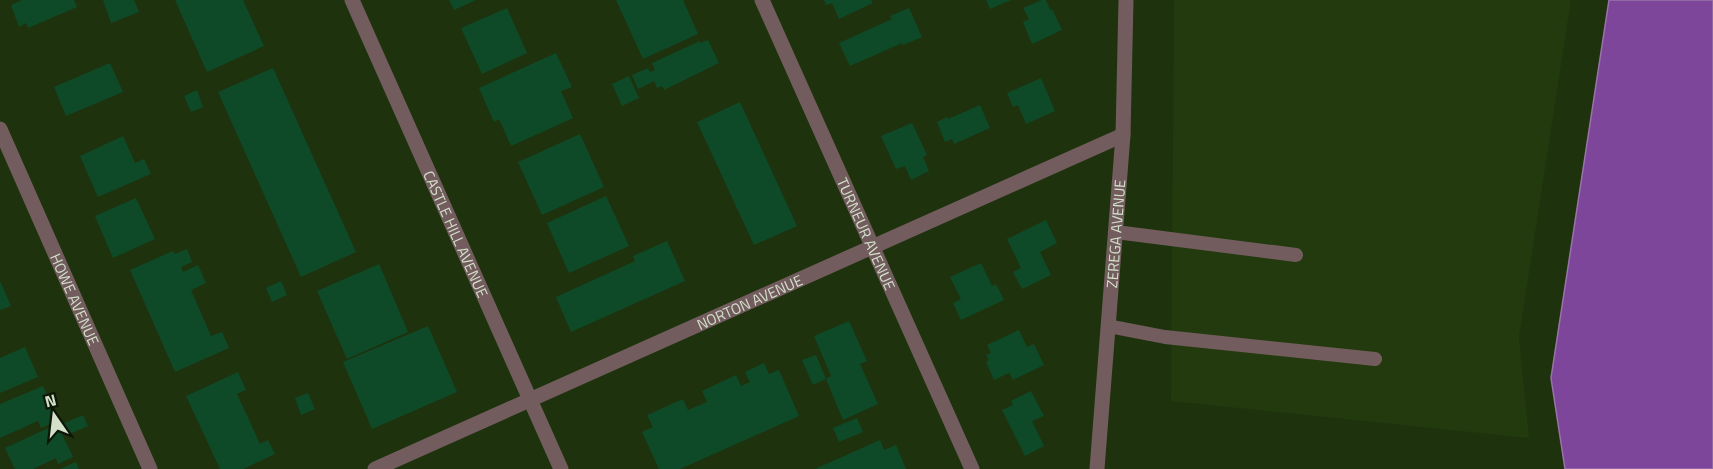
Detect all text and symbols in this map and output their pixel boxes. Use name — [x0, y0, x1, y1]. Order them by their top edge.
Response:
street label: CASTLE HILL AVENUE — [418, 167, 495, 301]
street label: TURNEUR AVENUE — [831, 174, 902, 294]
street label: ZEREGA AVENUE — [1100, 178, 1131, 289]
street label: HOWE AVENUE — [45, 249, 105, 349]
street label: NORTON AVENUE — [693, 268, 806, 336]
north arrow — [24, 385, 84, 445]
text: N — [42, 387, 59, 413]

